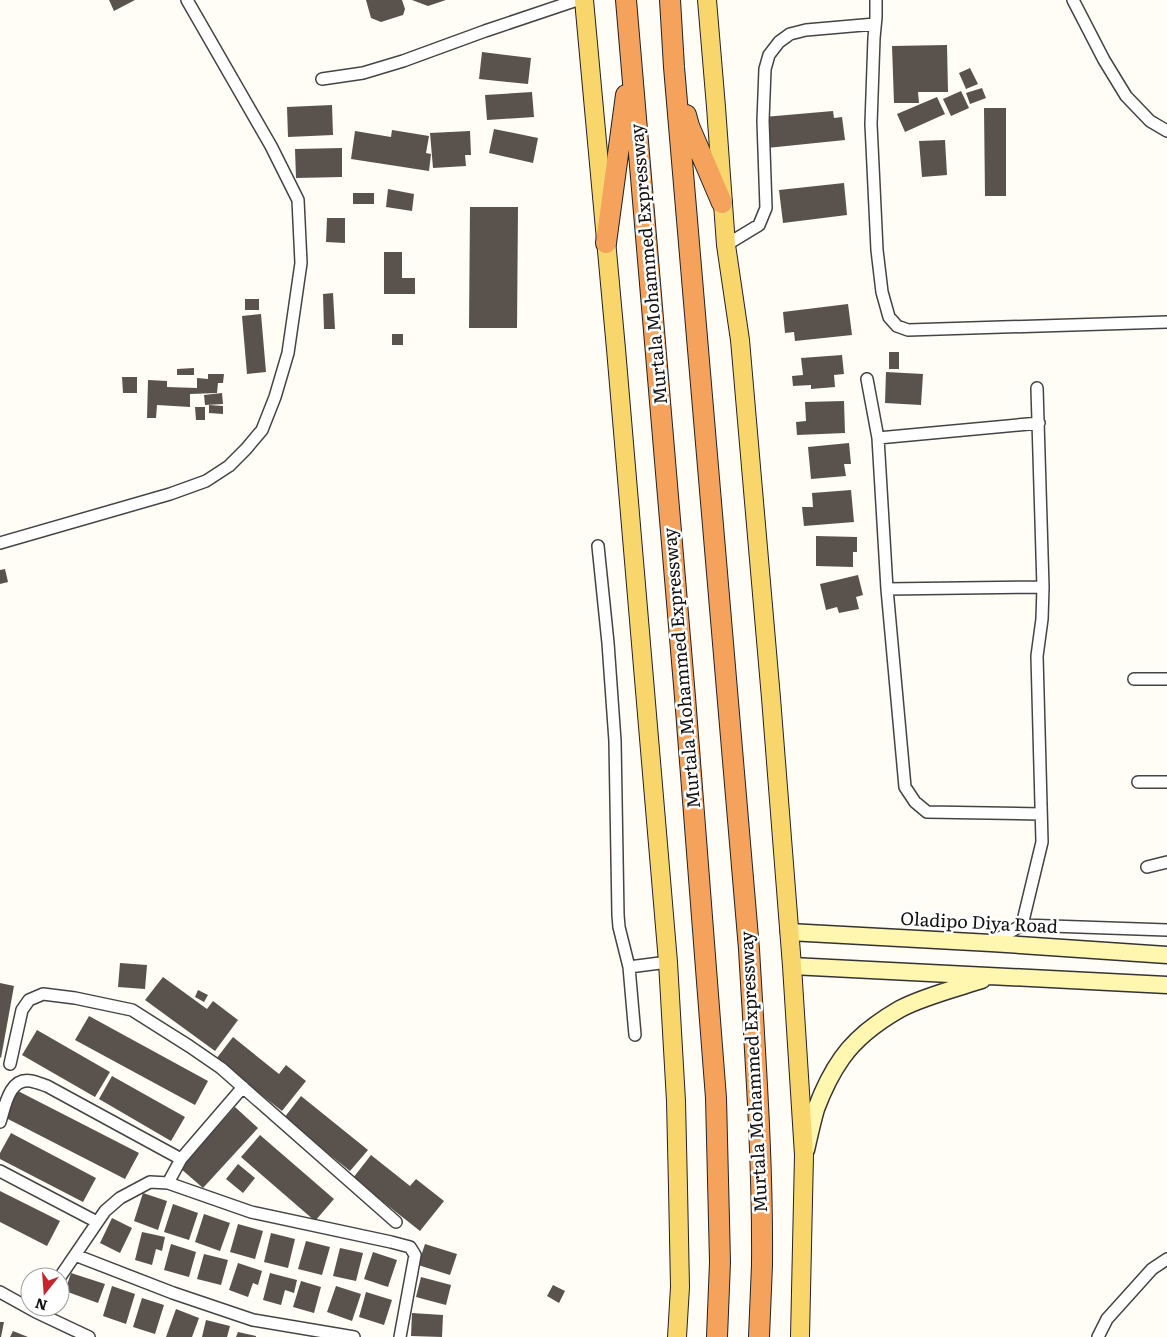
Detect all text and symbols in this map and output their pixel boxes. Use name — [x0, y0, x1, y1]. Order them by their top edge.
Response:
street label: Murtala Mohammed Expressway — [622, 122, 673, 406]
street label: Murtala Mohammed Expressway — [655, 526, 706, 810]
street label: Oladipo Diya Road — [900, 904, 1059, 939]
street label: Murtala Mohammed Expressway — [732, 930, 773, 1214]
north arrow — [20, 1267, 70, 1317]
text: N — [32, 1294, 49, 1317]

